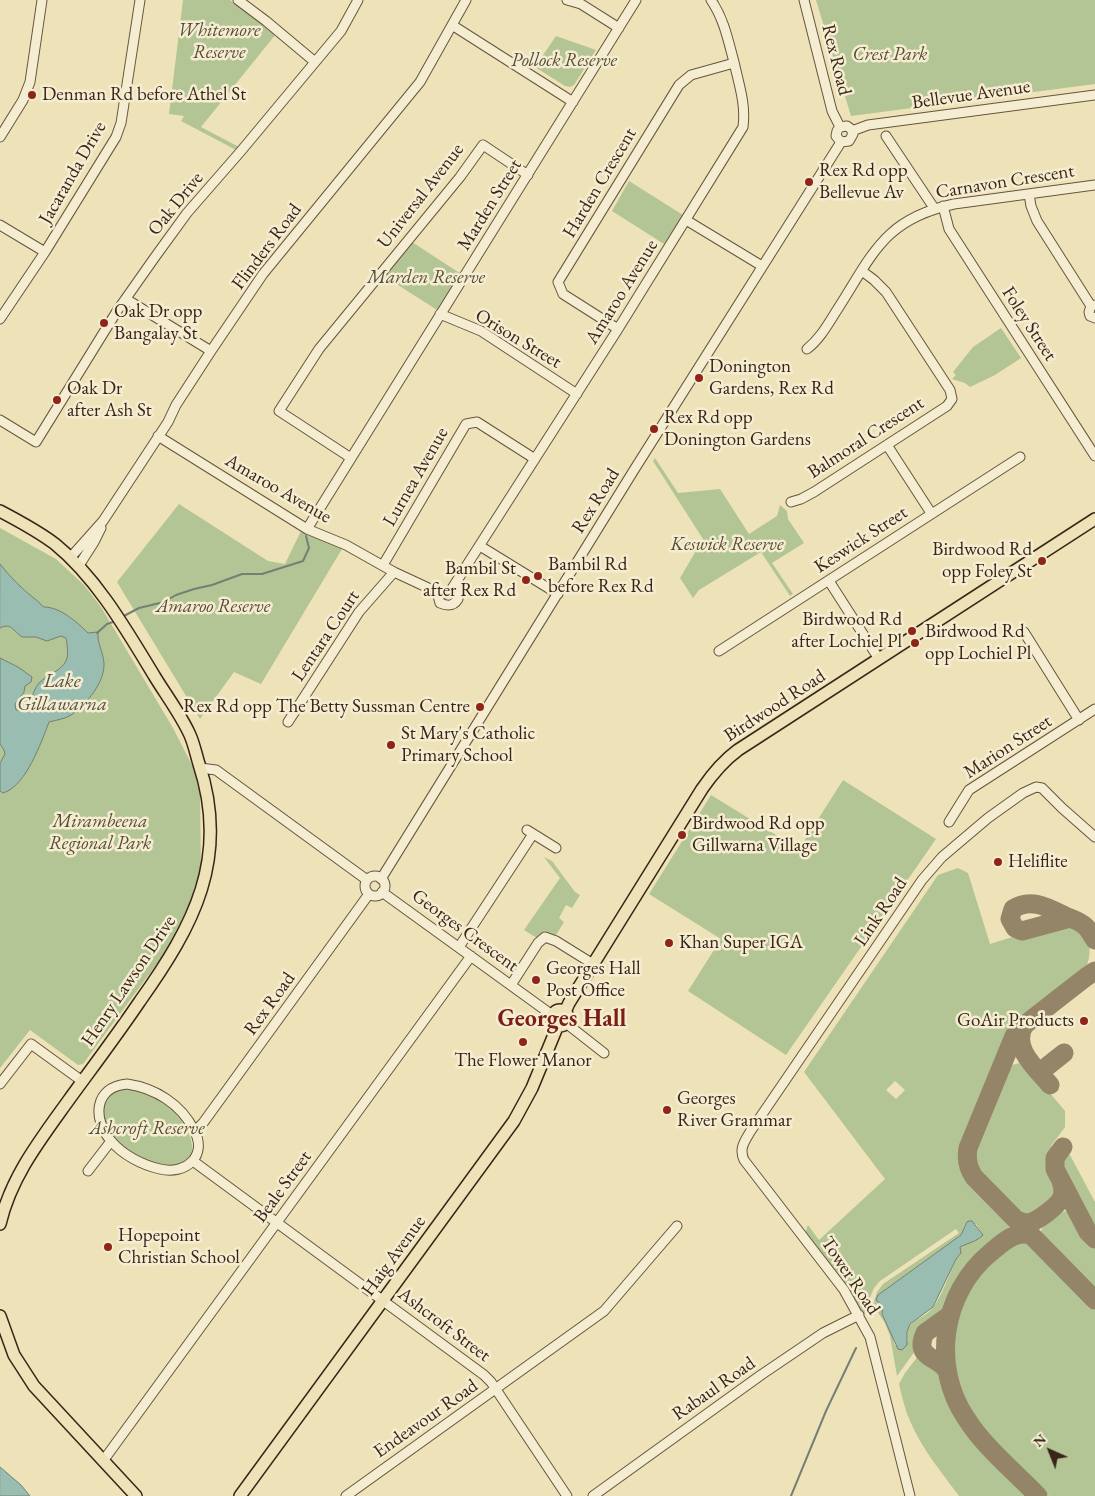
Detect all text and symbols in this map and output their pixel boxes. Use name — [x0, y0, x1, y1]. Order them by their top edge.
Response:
park label: Whitemore Reserve — [177, 20, 261, 64]
street label: Rex Road — [816, 22, 856, 98]
park label: Crest Park — [853, 44, 927, 66]
park label: Pollock Reserve — [511, 50, 617, 72]
street label: Bellevue Avenue — [910, 75, 1032, 115]
place label: Denman Rd before Athel St — [42, 84, 246, 106]
marker: Denman Rd before Athel St — [26, 89, 38, 101]
street label: Jacaranda Drive — [34, 118, 112, 228]
street label: Harden Crescent — [558, 124, 642, 242]
street label: Universal Avenue — [373, 139, 469, 253]
street label: Marden Street — [453, 155, 527, 255]
place label: Rex Rd opp Bellevue Av — [819, 160, 908, 204]
street label: Carnavon Crescent — [934, 160, 1076, 204]
street label: Oak Drive — [143, 168, 209, 240]
marker: Rex Rd opp Bellevue Av — [803, 176, 815, 188]
street label: Flinders Road — [227, 199, 307, 295]
street label: Amaroo Avenue — [581, 236, 663, 348]
park label: Marden Reserve — [367, 267, 485, 289]
street label: Foley Street — [997, 283, 1061, 365]
place label: Oak Dr opp Bangalay St — [114, 301, 202, 345]
street label: Orison Street — [471, 304, 565, 374]
marker: Oak Dr opp Bangalay St — [98, 317, 110, 329]
place label: Donington Gardens, Rex Rd — [709, 356, 834, 400]
marker: Donington Gardens, Rex Rd — [693, 372, 705, 384]
place label: Oak Dr after Ash St — [67, 378, 152, 422]
street label: Balmoral Crescent — [804, 392, 928, 484]
marker: Oak Dr after Ash St — [51, 394, 63, 406]
place label: Rex Rd opp Donington Gardens — [664, 407, 811, 451]
street label: Lurnea Avenue — [378, 423, 454, 531]
marker: Rex Rd opp Donington Gardens — [648, 423, 660, 435]
street label: Amaroo Avenue — [221, 449, 335, 529]
street label: Rex Road — [567, 464, 625, 538]
street label: Keswick Street — [810, 501, 912, 579]
park label: Keswick Reserve — [671, 534, 783, 556]
place label: Birdwood Rd opp Foley St — [932, 539, 1032, 583]
place label: Bambil Rd before Rex Rd — [548, 554, 654, 598]
marker: Birdwood Rd opp Foley St — [1036, 555, 1048, 567]
place label: Bambil St after Rex Rd — [423, 558, 516, 602]
marker: Bambil Rd before Rex Rd — [532, 570, 544, 582]
marker: Bambil St after Rex Rd — [520, 574, 532, 586]
street label: Lentara Court — [287, 586, 365, 686]
park label: Amaroo Reserve — [156, 596, 270, 618]
place label: Birdwood Rd after Lochiel Pl — [791, 609, 902, 653]
place label: Birdwood Rd opp Lochiel Pl — [925, 621, 1031, 665]
marker: Birdwood Rd after Lochiel Pl — [906, 625, 918, 637]
marker: Birdwood Rd opp Lochiel Pl — [909, 637, 921, 649]
street label: Birdwood Road — [720, 665, 830, 747]
water label: Lake Gillawarna — [17, 670, 107, 717]
place label: Rex Rd opp The Betty Sussman Centre — [183, 696, 470, 718]
marker: Rex Rd opp The Betty Sussman Centre — [474, 701, 486, 713]
street label: Marion Street — [960, 710, 1056, 784]
place label: St Mary's Catholic Primary School — [401, 723, 535, 767]
marker: St Mary's Catholic Primary School — [385, 739, 397, 751]
park label: Mirambeena Regional Park — [49, 811, 151, 855]
place label: Birdwood Rd opp Gillwarna Village — [692, 813, 825, 857]
marker: Birdwood Rd opp Gillwarna Village — [676, 829, 688, 841]
place label: Heliflite — [1008, 851, 1068, 873]
marker: Heliflite — [992, 856, 1004, 868]
street label: Link Road — [850, 873, 912, 951]
street label: Georges Crescent — [407, 885, 523, 977]
street label: Henry Lawson Drive — [77, 911, 181, 1051]
place label: Khan Super IGA — [679, 932, 803, 954]
marker: Khan Super IGA — [663, 937, 675, 949]
place label: Georges Hall Post Office — [546, 958, 641, 1002]
street label: Rex Road — [239, 968, 301, 1040]
marker: Georges Hall Post Office — [530, 974, 542, 986]
district label: Georges Hall — [498, 1005, 626, 1033]
place label: GoAir Products — [957, 1010, 1074, 1032]
marker: GoAir Products — [1078, 1015, 1090, 1027]
marker: The Flower Manor — [517, 1036, 529, 1048]
place label: The Flower Manor — [454, 1050, 592, 1072]
place label: Georges River Grammar — [677, 1088, 792, 1132]
marker: Georges River Grammar — [661, 1104, 673, 1116]
park label: Ashcroft Reserve — [89, 1118, 205, 1140]
street label: Beale Street — [249, 1146, 317, 1228]
street label: Haig Avenue — [357, 1211, 431, 1301]
place label: Hopepoint Christian School — [118, 1225, 240, 1269]
street label: Tower Road — [815, 1232, 885, 1320]
marker: Hopepoint Christian School — [102, 1241, 114, 1253]
street label: Ashcroft Street — [393, 1283, 495, 1367]
street label: Rabaul Road — [668, 1352, 760, 1426]
street label: Endeavour Road — [369, 1375, 483, 1463]
north arrow — [1025, 1426, 1075, 1476]
text: N — [1029, 1430, 1050, 1451]

